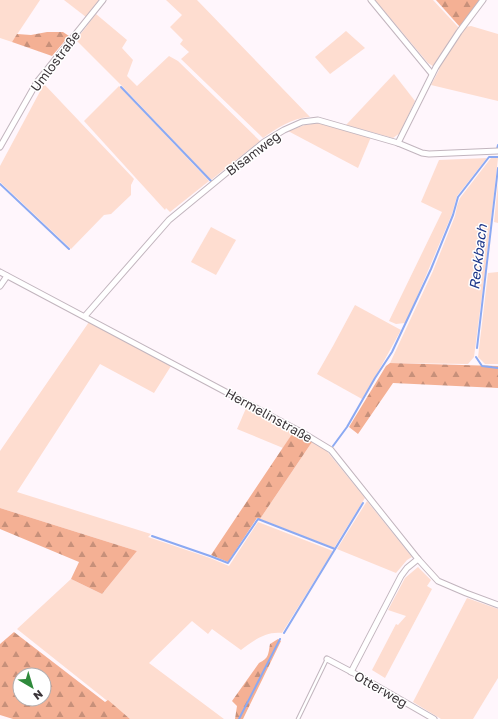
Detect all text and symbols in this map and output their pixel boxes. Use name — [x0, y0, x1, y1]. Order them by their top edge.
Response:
street label: Umlostraße — [27, 27, 83, 95]
street label: Bisamweg — [223, 127, 283, 179]
water label: Reckbach — [465, 222, 490, 291]
street label: Hermelinstraße — [223, 385, 315, 445]
north arrow — [12, 667, 52, 707]
street label: Otterweg — [352, 667, 410, 711]
text: N — [31, 688, 46, 703]

